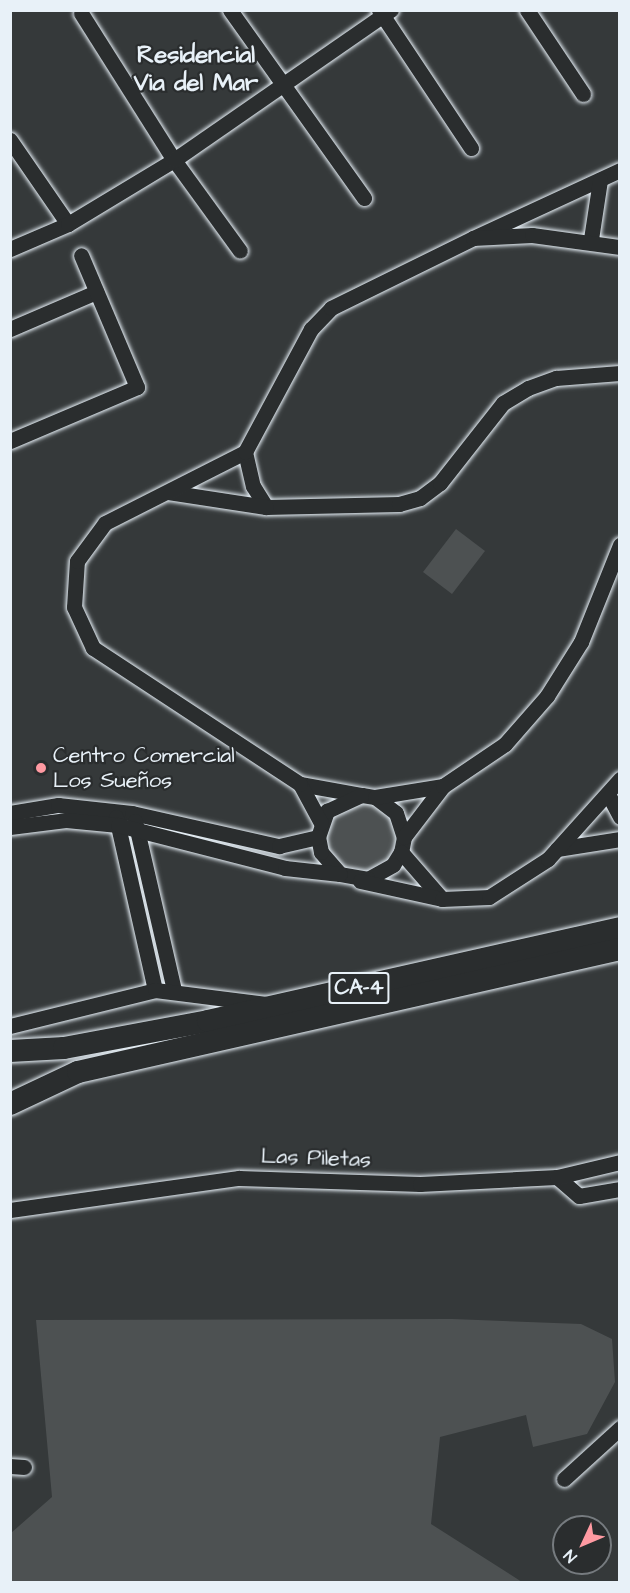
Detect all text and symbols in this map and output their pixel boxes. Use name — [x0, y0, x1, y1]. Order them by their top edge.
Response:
district label: Residencial Via del Mar — [134, 42, 258, 98]
place label: Centro Comercial Los Sueños — [53, 742, 235, 794]
marker: Centro Comercial Los Sueños — [34, 761, 48, 775]
road number: CA-4 — [328, 970, 391, 1006]
street label: Las Piletas — [261, 1143, 371, 1173]
north arrow — [552, 1515, 612, 1575]
text: N — [559, 1545, 582, 1567]

